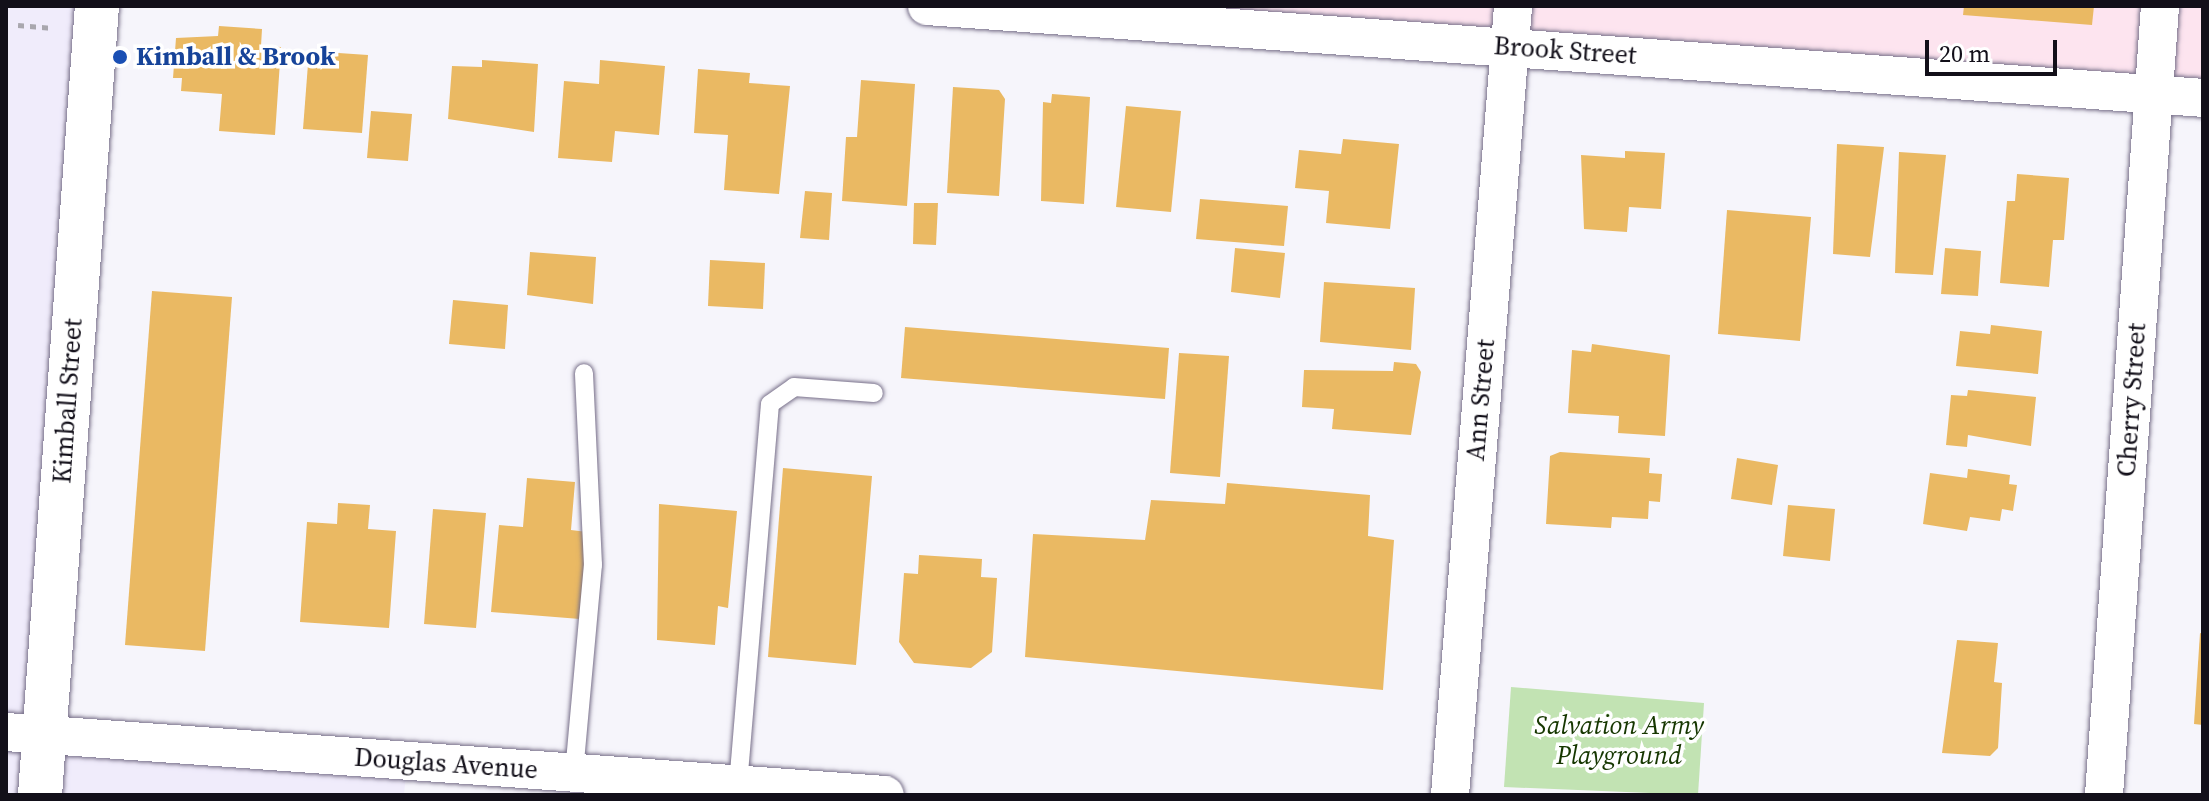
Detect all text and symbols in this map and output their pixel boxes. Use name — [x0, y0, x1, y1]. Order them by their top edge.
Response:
scale bar — [1929, 24, 2061, 74]
street label: Brook Street — [1493, 30, 1637, 72]
text: 20 m — [1939, 37, 1990, 70]
place label: Kimball & Brook — [136, 41, 336, 73]
marker: Kimball & Brook — [111, 48, 129, 66]
street label: Kimball Street — [47, 317, 89, 485]
street label: Cherry Street — [2111, 322, 2153, 478]
street label: Ann Street — [1460, 338, 1502, 462]
park label: Salvation Army Playground — [1534, 710, 1704, 772]
street label: Douglas Avenue — [353, 742, 539, 786]

